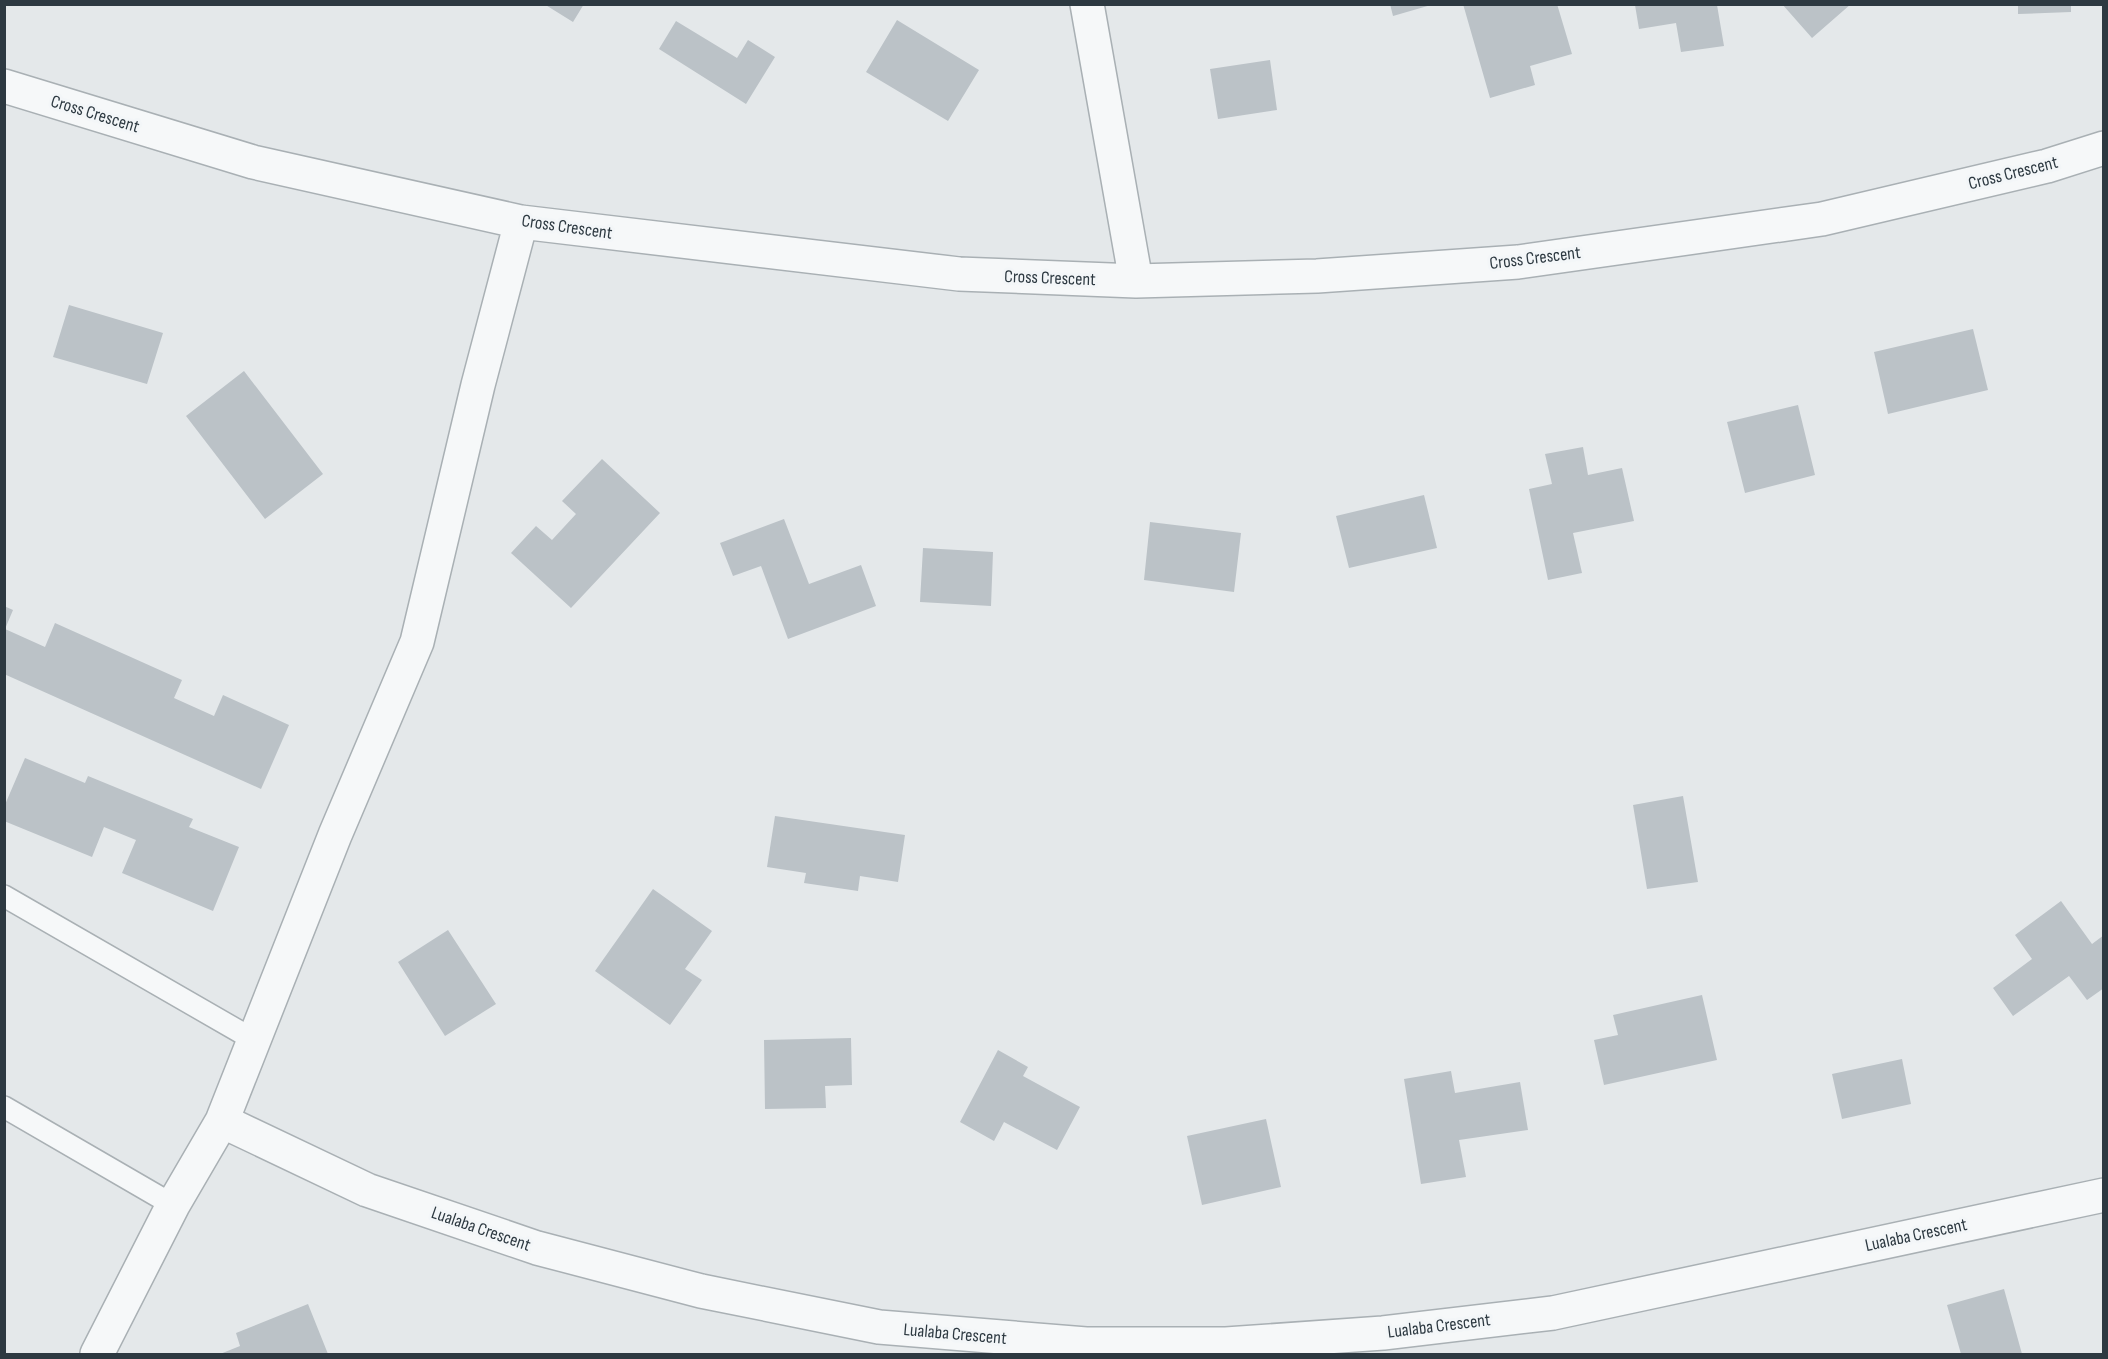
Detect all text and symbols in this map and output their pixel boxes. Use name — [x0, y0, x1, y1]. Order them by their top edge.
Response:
street label: Cross Crescent — [48, 91, 142, 138]
street label: Cross Crescent — [1966, 152, 2060, 194]
street label: Cross Crescent — [520, 210, 614, 244]
street label: Cross Crescent — [1488, 242, 1582, 274]
street label: Cross Crescent — [1004, 266, 1097, 290]
street label: Lualaba Crescent — [429, 1202, 534, 1256]
street label: Lualaba Crescent — [1863, 1214, 1969, 1256]
street label: Lualaba Crescent — [1386, 1309, 1492, 1343]
street label: Lualaba Crescent — [903, 1319, 1008, 1349]

